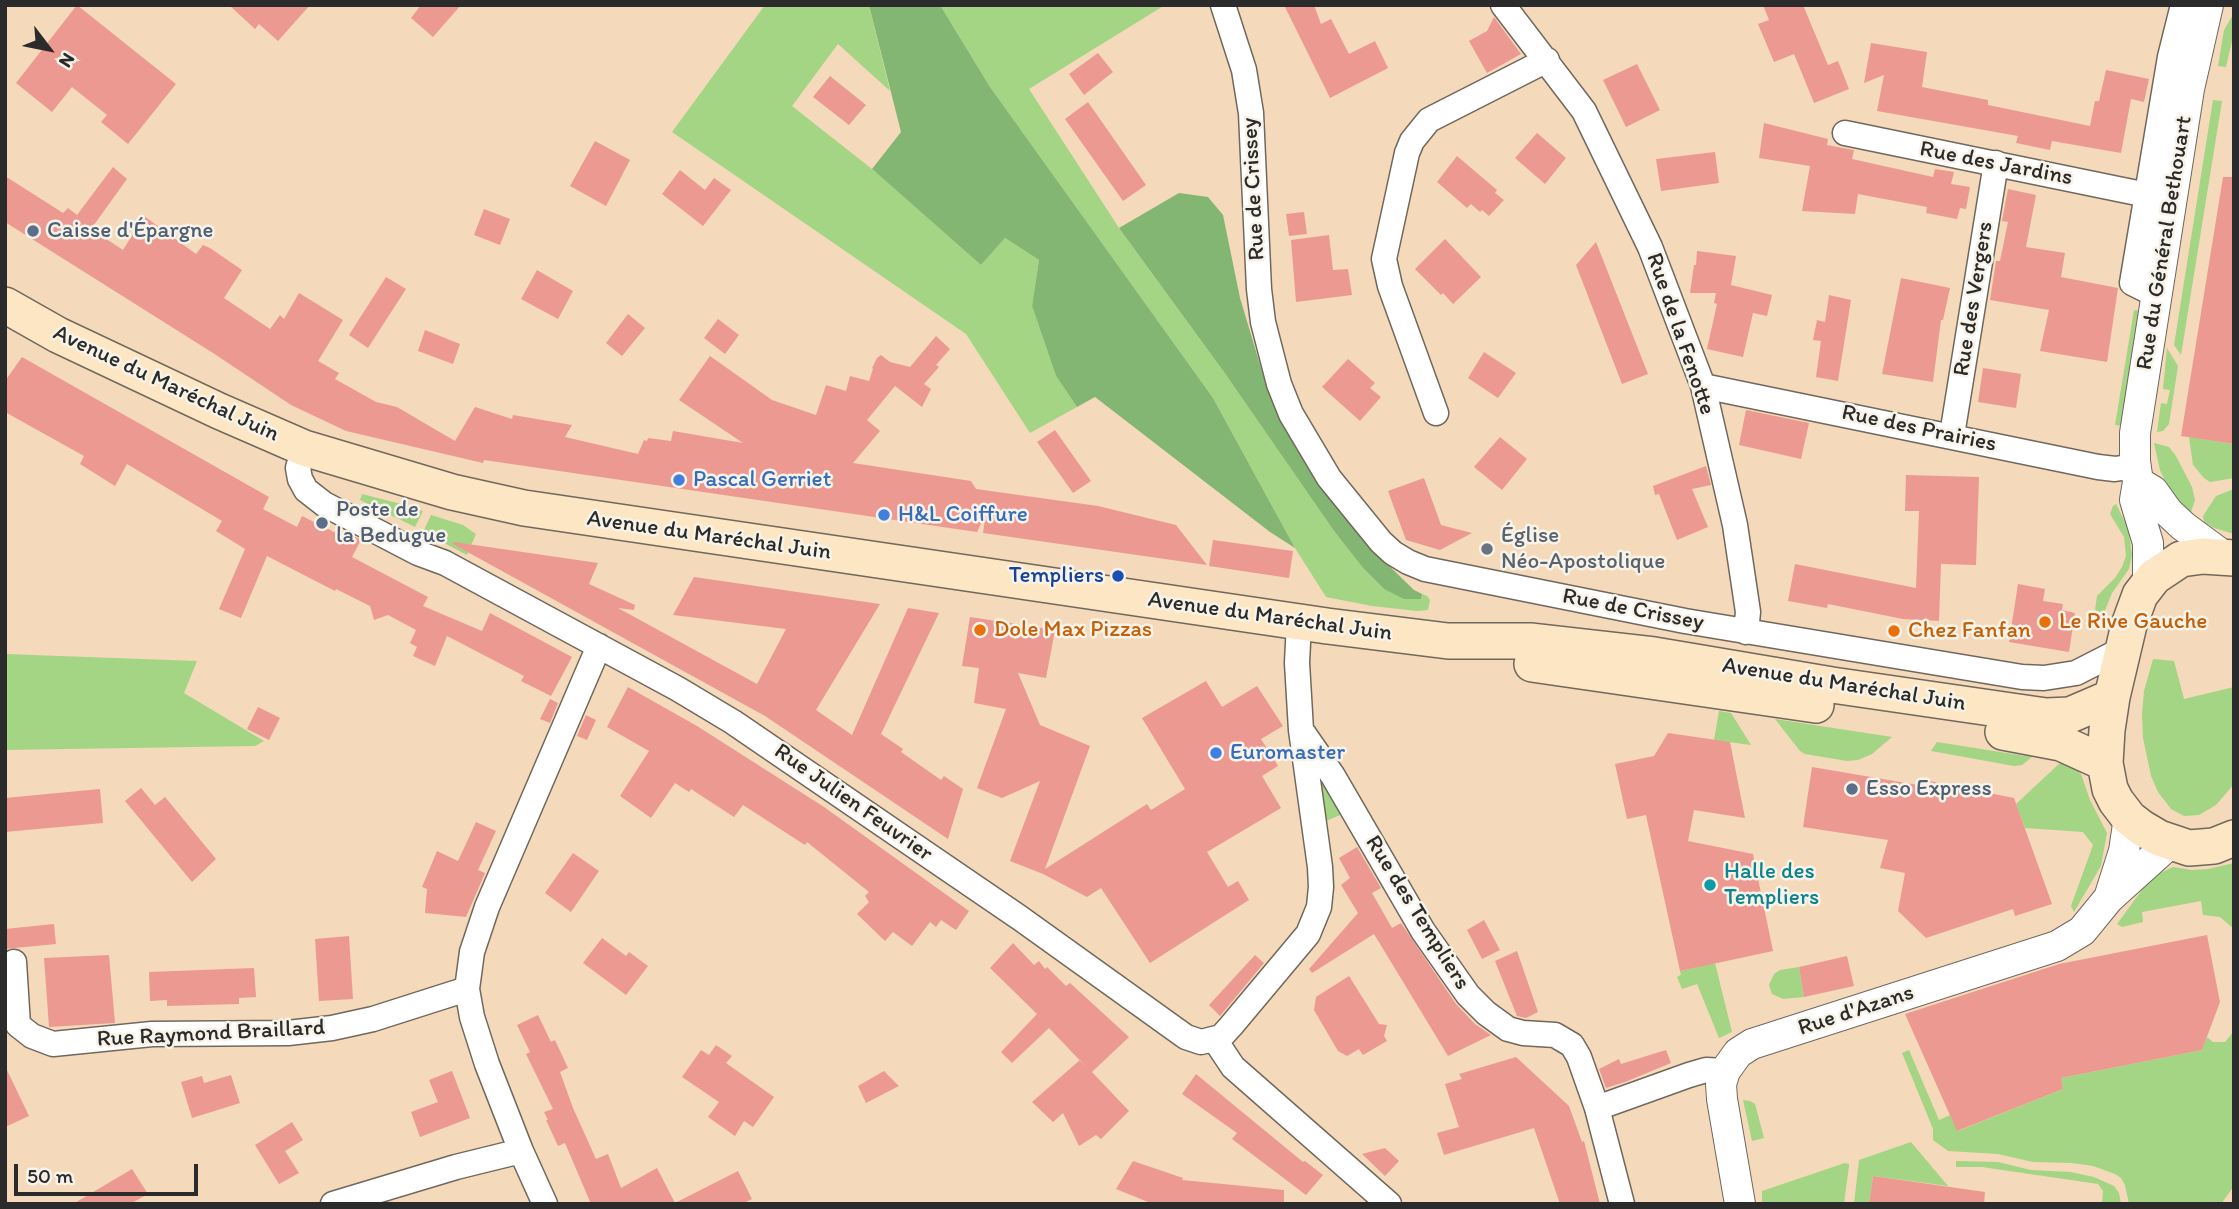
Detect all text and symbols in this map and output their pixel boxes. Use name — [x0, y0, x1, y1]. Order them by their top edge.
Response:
north arrow — [14, 14, 84, 84]
text: N — [54, 49, 80, 72]
street label: Rue du Général Bethouart — [2131, 114, 2199, 372]
street label: Rue de Crissey — [1236, 117, 1272, 261]
street label: Rue des Jardins — [1917, 136, 2075, 192]
place label: Caisse d'Épargne — [47, 217, 214, 245]
street label: Rue des Vergers — [1948, 220, 2000, 378]
marker: Caisse d'Épargne — [25, 223, 41, 239]
street label: Rue de la Fenotte — [1639, 249, 1721, 419]
street label: Avenue du Maréchal Juin — [49, 319, 283, 449]
street label: Rue des Prairies — [1839, 399, 1999, 459]
place label: Pascal Gerriet — [693, 466, 831, 494]
marker: Pascal Gerriet — [671, 472, 687, 488]
place label: Poste de la Bedugue — [336, 496, 446, 550]
place label: H&L Coiffure — [898, 501, 1028, 529]
street label: Avenue du Maréchal Juin — [585, 505, 833, 567]
marker: H&L Coiffure — [876, 507, 892, 523]
marker: Poste de la Bedugue — [314, 515, 330, 531]
place label: Église Néo-Apostolique — [1501, 522, 1665, 576]
marker: Église Néo-Apostolique — [1479, 541, 1495, 557]
place label: Templiers — [1009, 562, 1104, 590]
marker: Templiers — [1110, 568, 1126, 584]
street label: Rue de Crissey — [1560, 583, 1706, 637]
street label: Avenue du Maréchal Juin — [1146, 586, 1394, 648]
place label: Le Rive Gauche — [2059, 608, 2207, 636]
marker: Le Rive Gauche — [2037, 614, 2053, 630]
place label: Dole Max Pizzas — [994, 616, 1152, 644]
place label: Chez Fanfan — [1908, 617, 2031, 645]
marker: Dole Max Pizzas — [972, 622, 988, 638]
marker: Chez Fanfan — [1886, 623, 1902, 639]
street label: Avenue du Maréchal Juin — [1720, 652, 1968, 718]
street label: Rue Julien Feuvrier — [768, 738, 938, 868]
place label: Euromaster — [1230, 739, 1345, 767]
marker: Euromaster — [1208, 745, 1224, 761]
place label: Esso Express — [1866, 775, 1992, 803]
marker: Esso Express — [1844, 781, 1860, 797]
street label: Rue des Templiers — [1358, 831, 1476, 995]
place label: Halle des Templiers — [1724, 858, 1819, 912]
marker: Halle des Templiers — [1702, 877, 1718, 893]
street label: Rue d'Azans — [1795, 979, 1917, 1043]
street label: Rue Raymond Braillard — [96, 1014, 326, 1054]
scale bar — [18, 1150, 201, 1194]
text: 50 m — [27, 1163, 73, 1188]

